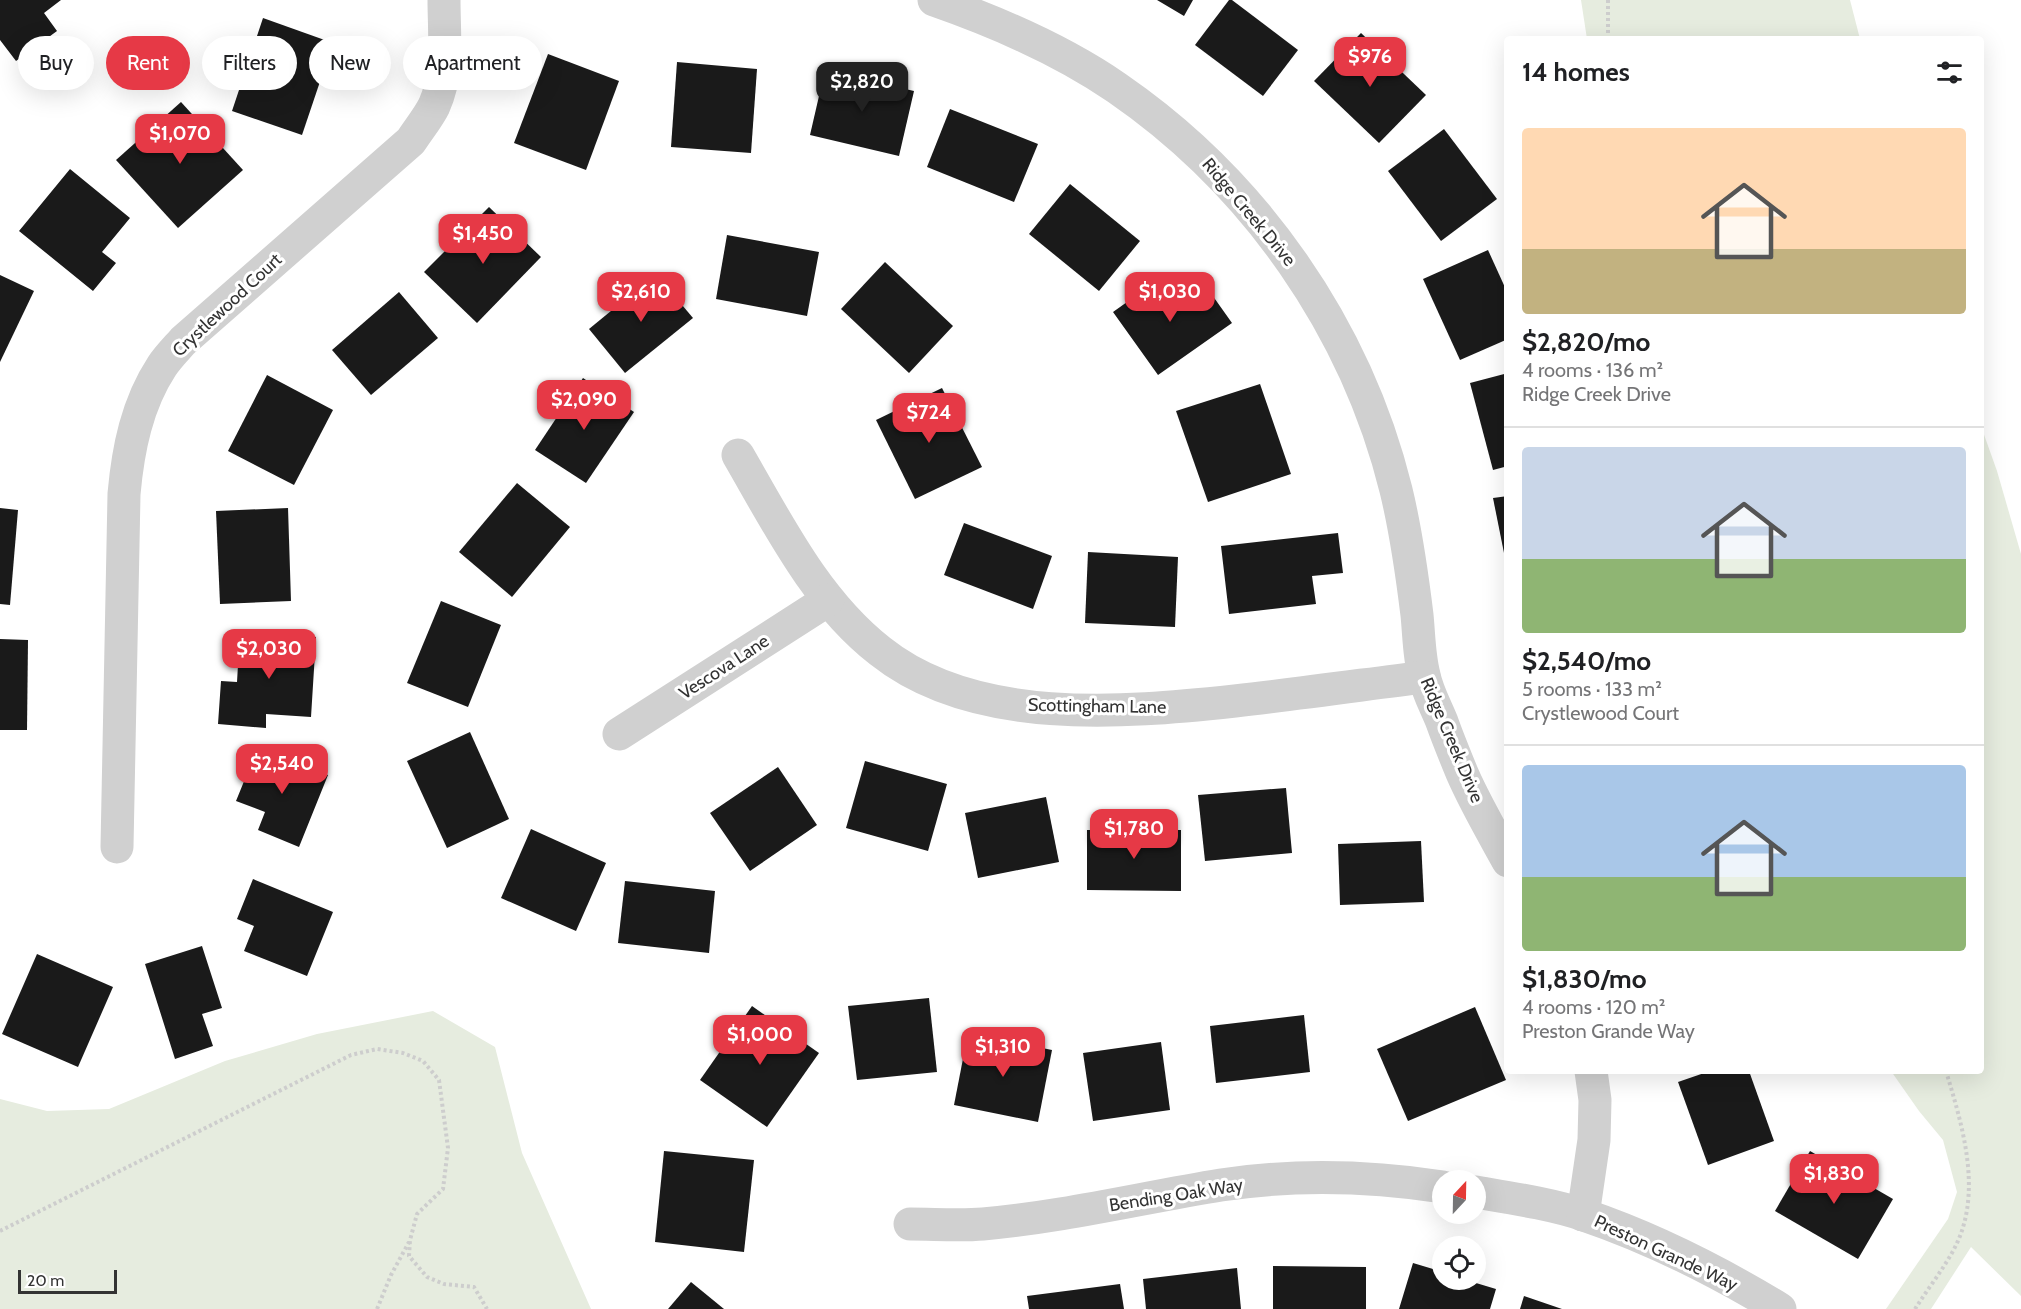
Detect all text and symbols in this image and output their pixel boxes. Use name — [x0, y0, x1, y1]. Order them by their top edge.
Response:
chip: Buy — [18, 36, 94, 90]
chip: Rent — [106, 36, 190, 90]
chip: Filters — [202, 36, 297, 90]
chip: New — [309, 36, 391, 90]
chip: Apartment — [403, 36, 542, 90]
pin: $976 — [1334, 37, 1406, 88]
text: $976 — [1348, 44, 1392, 68]
text: 14 homes — [1522, 56, 1630, 88]
icon: filters — [1933, 56, 1966, 89]
pin: $2,820 — [813, 62, 911, 113]
text: $2,820 — [830, 69, 894, 93]
pin: $1,070 — [131, 114, 229, 165]
text: $1,070 — [149, 121, 211, 145]
street label: Ridge Creek Drive — [1197, 154, 1301, 270]
icon: home — [1690, 167, 1798, 275]
pin: $1,450 — [434, 214, 532, 265]
text: $1,450 — [453, 221, 513, 245]
street label: Crystlewood Court — [168, 249, 286, 361]
pin: $2,610 — [592, 272, 690, 323]
pin: $1,030 — [1121, 272, 1219, 323]
text: $2,610 — [611, 279, 671, 303]
text: $1,030 — [1139, 279, 1201, 303]
text: $2,820/mo — [1522, 326, 1650, 358]
text: 4 rooms · 136 m² — [1522, 358, 1663, 382]
pin: $2,090 — [535, 380, 633, 431]
text: Ridge Creek Drive — [1522, 382, 1671, 406]
text: $2,090 — [551, 387, 617, 411]
pin: $724 — [893, 393, 965, 444]
text: $724 — [907, 400, 951, 424]
icon: home — [1690, 486, 1798, 594]
pin: $2,030 — [220, 629, 318, 680]
street label: Vescova Lane — [675, 630, 773, 704]
text: $2,030 — [236, 636, 302, 660]
text: $2,540/mo — [1522, 645, 1651, 677]
street label: Ridge Creek Drive — [1416, 674, 1488, 806]
text: 5 rooms · 133 m² — [1522, 677, 1662, 701]
street label: Scottingham Lane — [1028, 694, 1166, 718]
text: Crystlewood Court — [1522, 701, 1679, 725]
pin: $2,540 — [233, 744, 331, 795]
text: $2,540 — [250, 751, 314, 775]
icon: home — [1690, 804, 1798, 912]
pin: $1,780 — [1085, 809, 1183, 860]
text: $1,780 — [1104, 816, 1164, 840]
text: $1,830/mo — [1522, 963, 1647, 995]
text: 4 rooms · 120 m² — [1522, 995, 1665, 1019]
pin: $1,000 — [711, 1015, 809, 1066]
text: Preston Grande Way — [1522, 1019, 1695, 1043]
text: $1,000 — [727, 1022, 793, 1046]
pin: $1,310 — [954, 1027, 1052, 1078]
text: $1,310 — [975, 1034, 1031, 1058]
pin: $1,830 — [1785, 1154, 1883, 1205]
text: $1,830 — [1804, 1161, 1864, 1185]
north arrow — [1432, 1170, 1486, 1224]
map controls — [1432, 1170, 1486, 1290]
street label: Bending Oak Way — [1108, 1174, 1244, 1216]
street label: Preston Grande Way — [1591, 1210, 1741, 1296]
button: locate — [1432, 1236, 1486, 1290]
scale bar — [18, 1267, 117, 1294]
text: 20 m — [27, 1271, 64, 1290]

